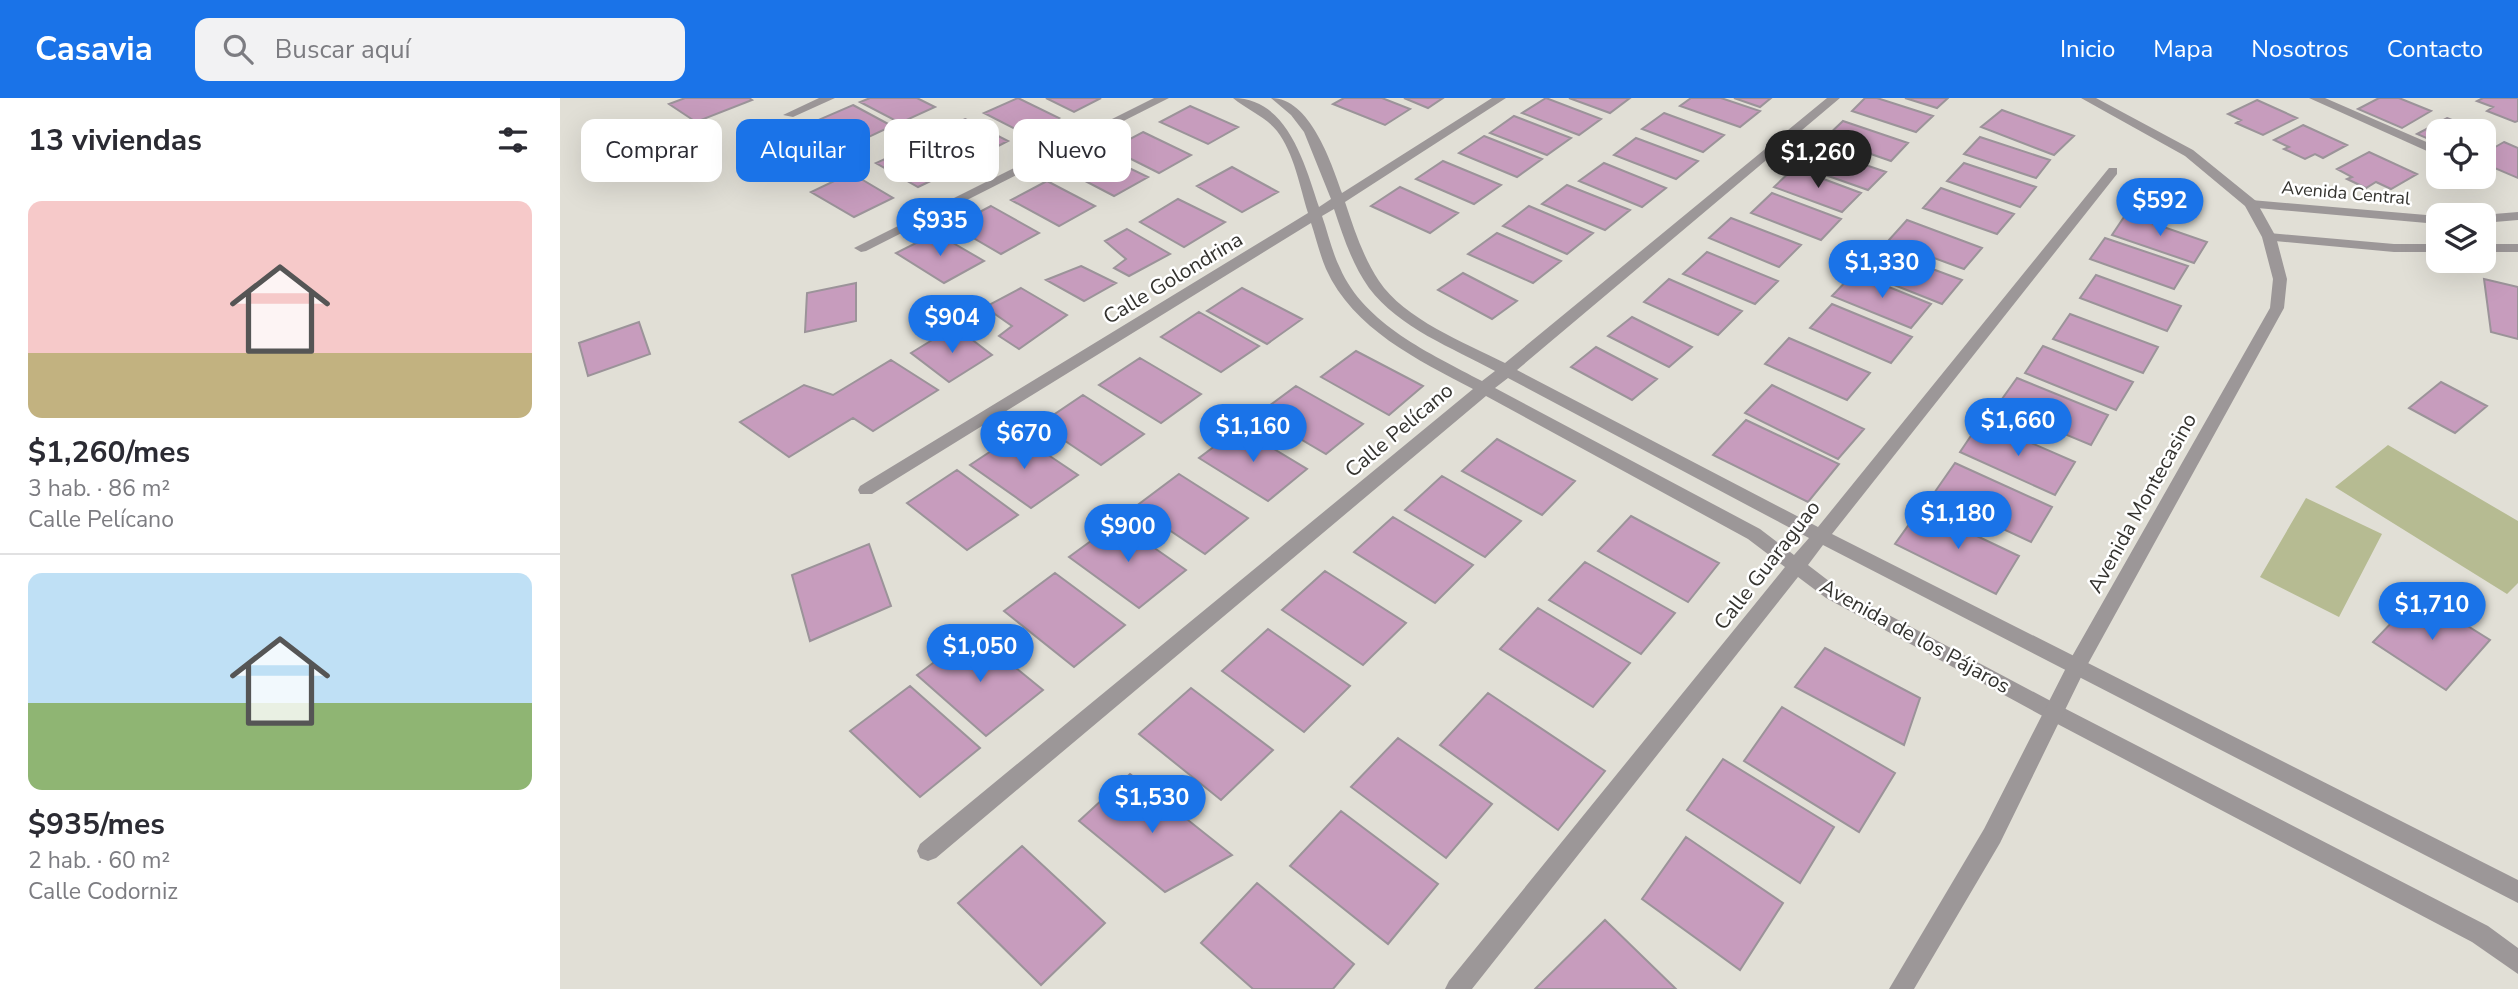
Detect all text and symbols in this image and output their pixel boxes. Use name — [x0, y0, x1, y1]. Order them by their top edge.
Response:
search box — [195, 18, 685, 81]
text: Casavia — [35, 27, 153, 72]
icon: search — [219, 30, 257, 68]
text: Buscar aquí — [275, 32, 411, 67]
text: Inicio — [2060, 33, 2115, 65]
text: Mapa — [2153, 33, 2213, 65]
text: Nosotros — [2251, 33, 2349, 65]
text: Contacto — [2387, 33, 2483, 65]
chip: Comprar — [581, 119, 722, 182]
chip: Alquilar — [736, 119, 870, 182]
chip: Filtros — [884, 119, 999, 182]
chip: Nuevo — [1013, 119, 1131, 182]
map controls — [2426, 119, 2496, 273]
button: locate — [2426, 119, 2496, 189]
text: 13 viviendas — [28, 120, 202, 161]
icon: filters — [494, 121, 532, 159]
pin: $1,260 — [1761, 130, 1875, 190]
text: $1,260 — [1781, 137, 1855, 168]
street label: Avenida Central — [2281, 175, 2412, 211]
pin: $592 — [2119, 178, 2201, 238]
text: $592 — [2132, 185, 2188, 216]
pin: $935 — [899, 198, 981, 258]
button: layers — [2426, 203, 2496, 273]
text: $935 — [912, 205, 968, 236]
street label: Calle Golondrina — [1098, 225, 1248, 331]
pin: $1,330 — [1825, 240, 1939, 300]
icon: home — [217, 246, 343, 372]
text: $1,330 — [1845, 247, 1919, 278]
pin: $904 — [911, 296, 993, 355]
text: $904 — [924, 302, 980, 333]
street label: Calle Pelícano — [1339, 376, 1459, 484]
pin: $1,660 — [1961, 398, 2075, 458]
pin: $1,160 — [1196, 404, 1310, 464]
text: $1,660 — [1981, 405, 2055, 436]
street label: Avenida Montecasino — [2081, 408, 2203, 598]
text: $1,160 — [1216, 411, 1290, 442]
pin: $670 — [983, 412, 1065, 471]
text: $670 — [996, 418, 1052, 449]
text: $1,260/mes — [28, 432, 190, 473]
text: 3 hab. · 86 m² — [28, 473, 170, 504]
pin: $1,180 — [1901, 491, 2015, 551]
street label: Calle Guaraguao — [1708, 494, 1826, 636]
text: $1,180 — [1921, 498, 1995, 529]
text: Calle Pelícano — [28, 504, 174, 535]
pin: $900 — [1087, 504, 1169, 564]
text: $900 — [1100, 511, 1156, 542]
street label: Avenida de los Pájaros — [1815, 572, 2015, 700]
pin: $1,710 — [2375, 582, 2489, 642]
text: $1,710 — [2395, 589, 2469, 620]
icon: home — [217, 618, 343, 744]
pin: $1,050 — [923, 624, 1037, 684]
text: $1,050 — [943, 631, 1017, 662]
pin: $1,530 — [1095, 776, 1209, 835]
text: $1,530 — [1115, 782, 1189, 813]
text: $935/mes — [28, 804, 165, 845]
text: 2 hab. · 60 m² — [28, 845, 170, 876]
text: Calle Codorniz — [28, 876, 178, 907]

